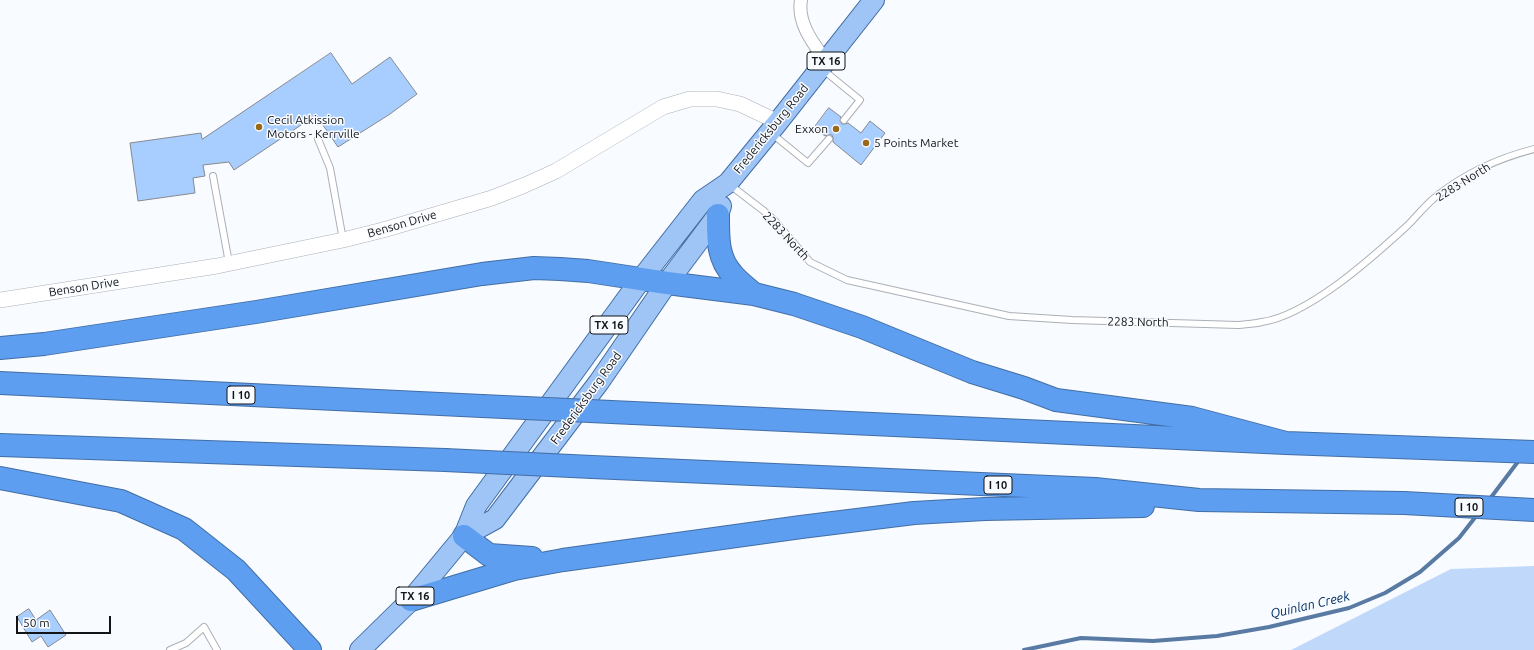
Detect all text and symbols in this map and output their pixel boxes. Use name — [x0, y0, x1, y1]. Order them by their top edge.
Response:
road number: TX 16 — [807, 52, 845, 70]
street label: Fredericksburg Road — [730, 81, 812, 177]
place label: Cecil Atkission Motors - Kerrville — [267, 113, 360, 141]
marker: Cecil Atkission Motors - Kerrville — [254, 122, 264, 132]
place label: Exxon — [795, 122, 828, 136]
marker: Exxon — [831, 124, 841, 134]
place label: 5 Points Market — [874, 136, 958, 150]
marker: 5 Points Market — [861, 138, 871, 148]
street label: 2283 North — [1433, 160, 1493, 204]
street label: Benson Drive — [366, 207, 438, 241]
street label: 2283 North — [760, 209, 812, 263]
street label: Benson Drive — [48, 274, 120, 300]
street label: 2283 North — [1107, 314, 1169, 330]
road number: TX 16 — [590, 316, 628, 334]
street label: Fredericksburg Road — [548, 349, 624, 447]
road number: I 10 — [227, 386, 255, 404]
road number: I 10 — [984, 476, 1012, 494]
road number: I 10 — [1455, 498, 1483, 516]
road number: TX 16 — [396, 587, 434, 605]
water label: Quinlan Creek — [1269, 588, 1351, 622]
scale bar — [18, 608, 113, 634]
text: 50 m — [23, 616, 50, 629]

